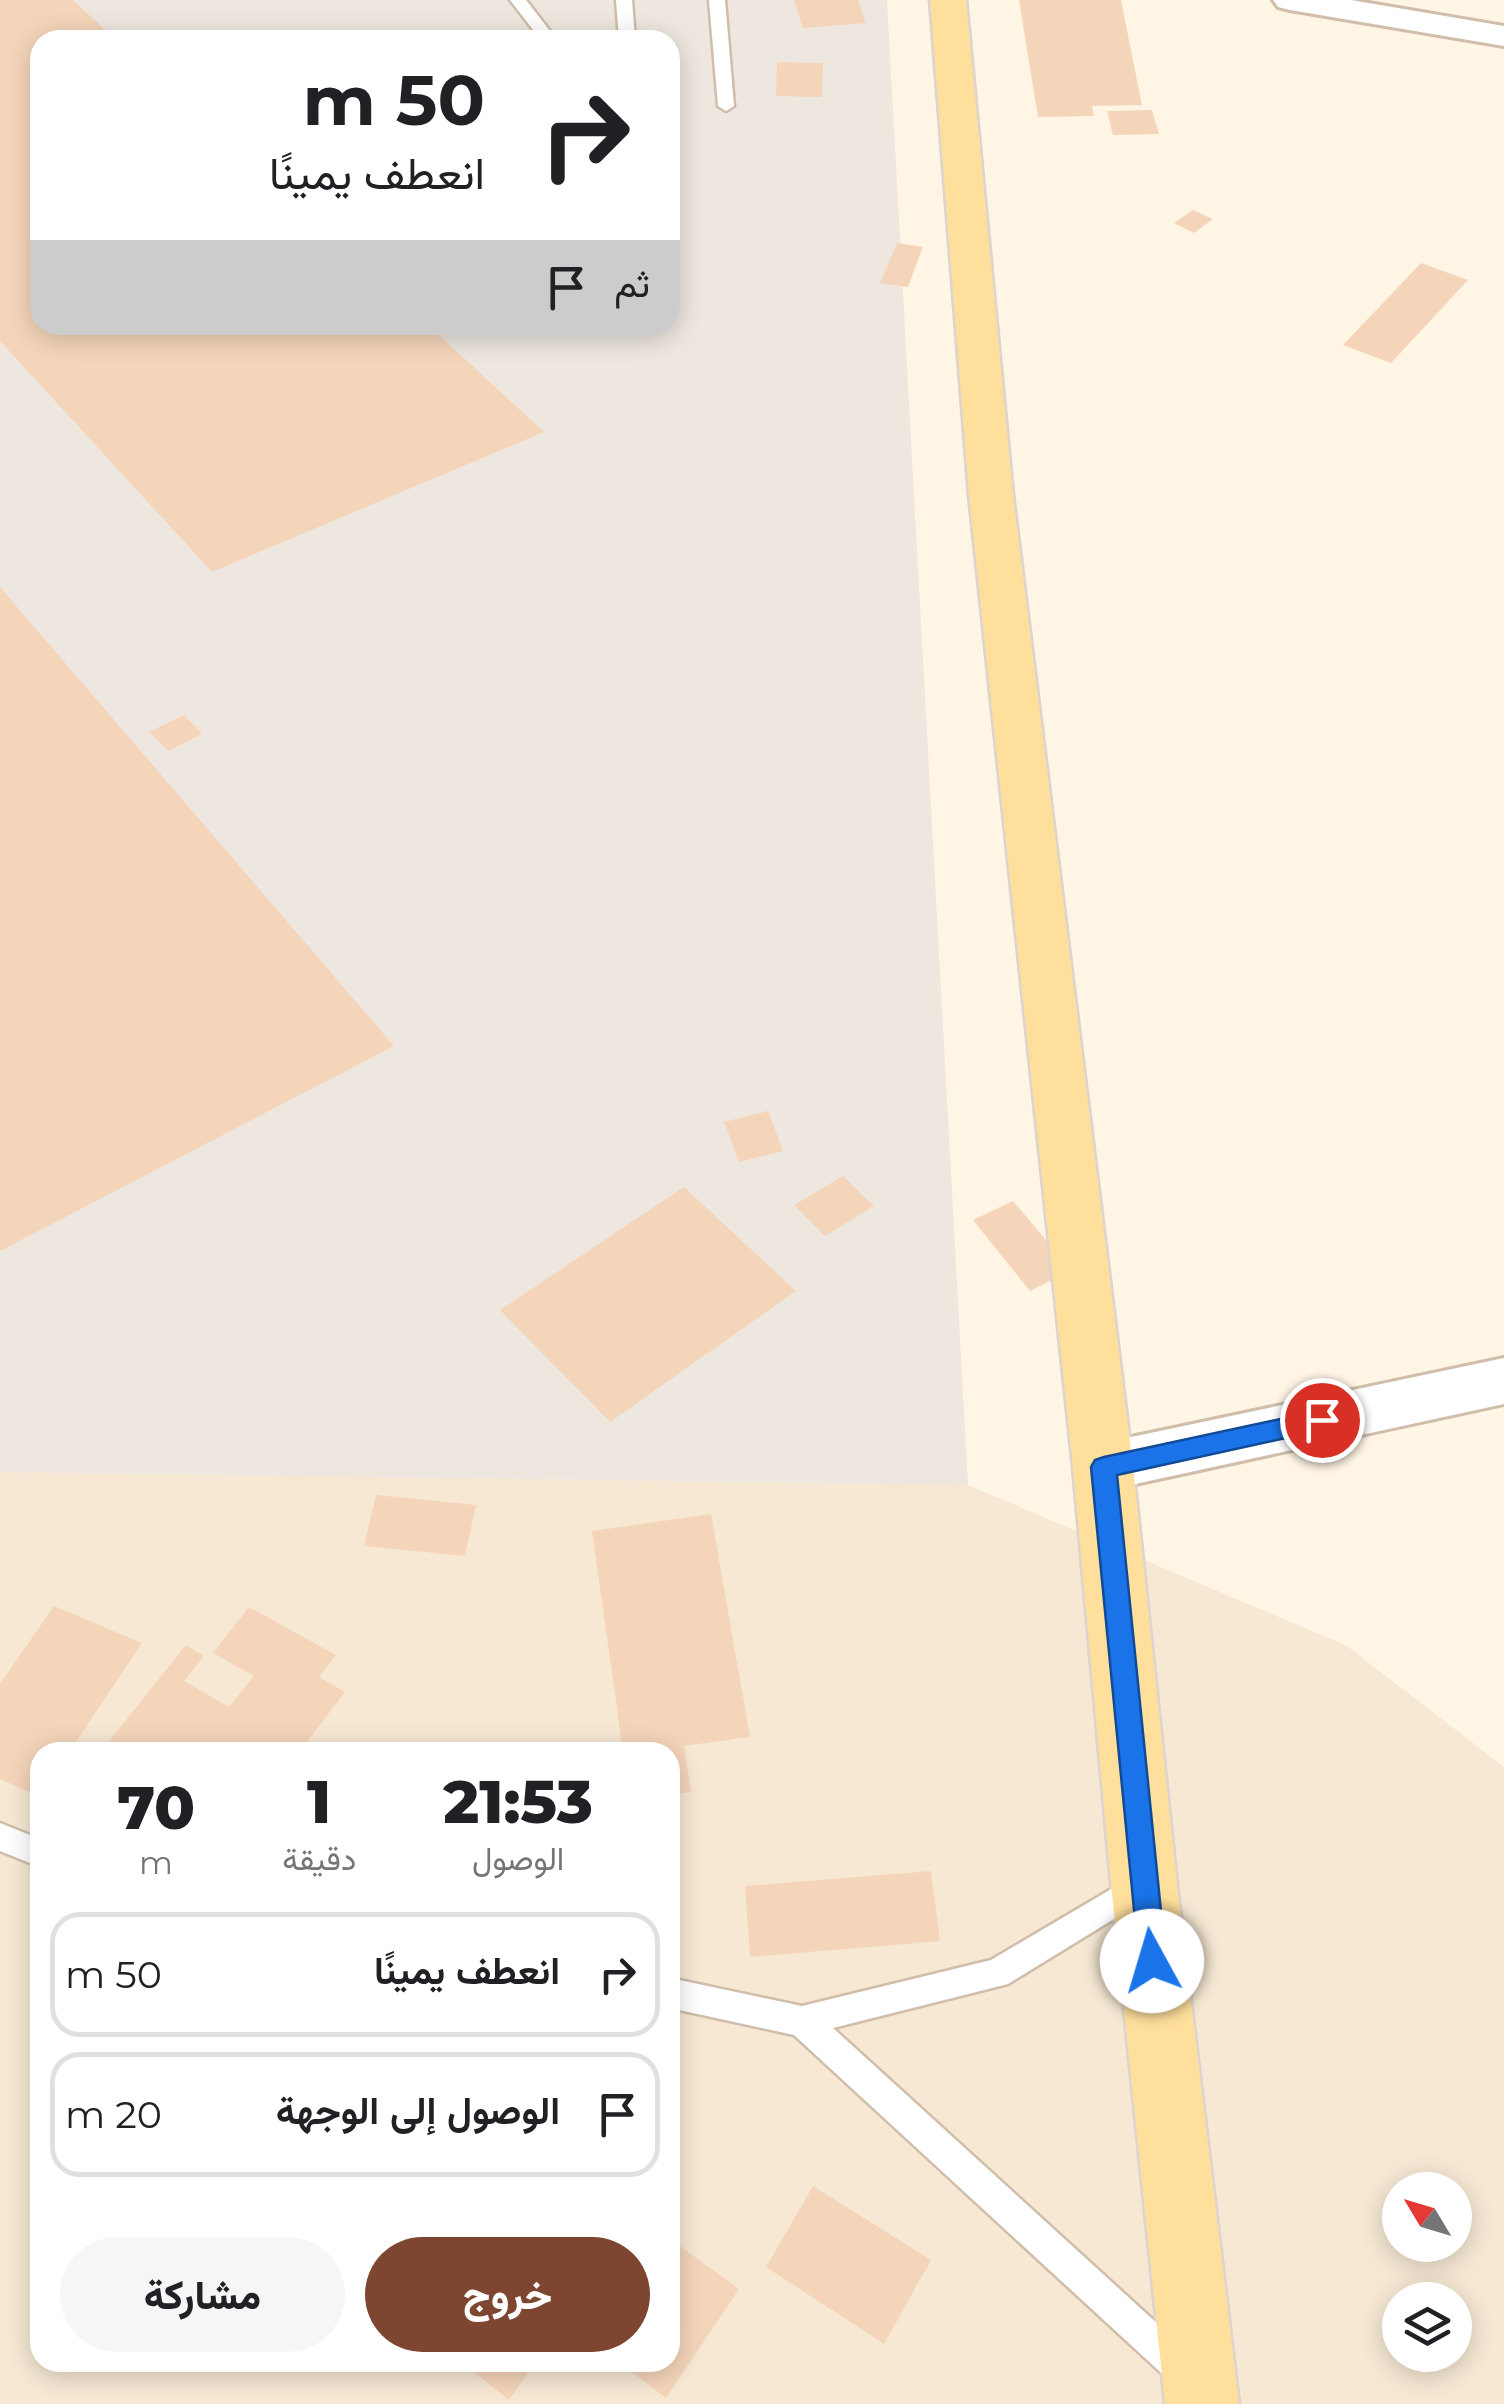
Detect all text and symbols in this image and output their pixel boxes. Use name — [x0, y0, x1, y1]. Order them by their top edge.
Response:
text: 50 m — [303, 57, 485, 143]
icon: right — [520, 70, 650, 200]
text: انعطف يمينًا — [269, 145, 485, 200]
icon: arrive — [539, 260, 594, 315]
text: ثم — [614, 260, 650, 307]
pin — [1280, 1378, 1365, 1463]
icon: arrive — [1295, 1393, 1350, 1448]
text: 1 — [307, 1765, 331, 1838]
text: 21:53 — [443, 1765, 593, 1838]
text: 70 — [117, 1771, 195, 1844]
text: دقيقة — [282, 1839, 356, 1878]
text: الوصول — [472, 1839, 564, 1878]
text: m — [139, 1843, 173, 1882]
position arrow — [1100, 1909, 1204, 2013]
text: انعطف يمينًا — [374, 1947, 560, 1994]
icon: right — [590, 1947, 645, 2002]
text: 50 m — [65, 1951, 162, 1998]
text: الوصول إلى الوجهة — [276, 2087, 560, 2134]
icon: arrive — [590, 2087, 645, 2142]
text: 20 m — [65, 2091, 162, 2138]
north arrow — [1382, 2172, 1472, 2262]
map controls — [1382, 2172, 1472, 2372]
button: مشاركة — [60, 2237, 345, 2352]
button: خروج — [365, 2237, 650, 2352]
button: layers — [1382, 2282, 1472, 2372]

